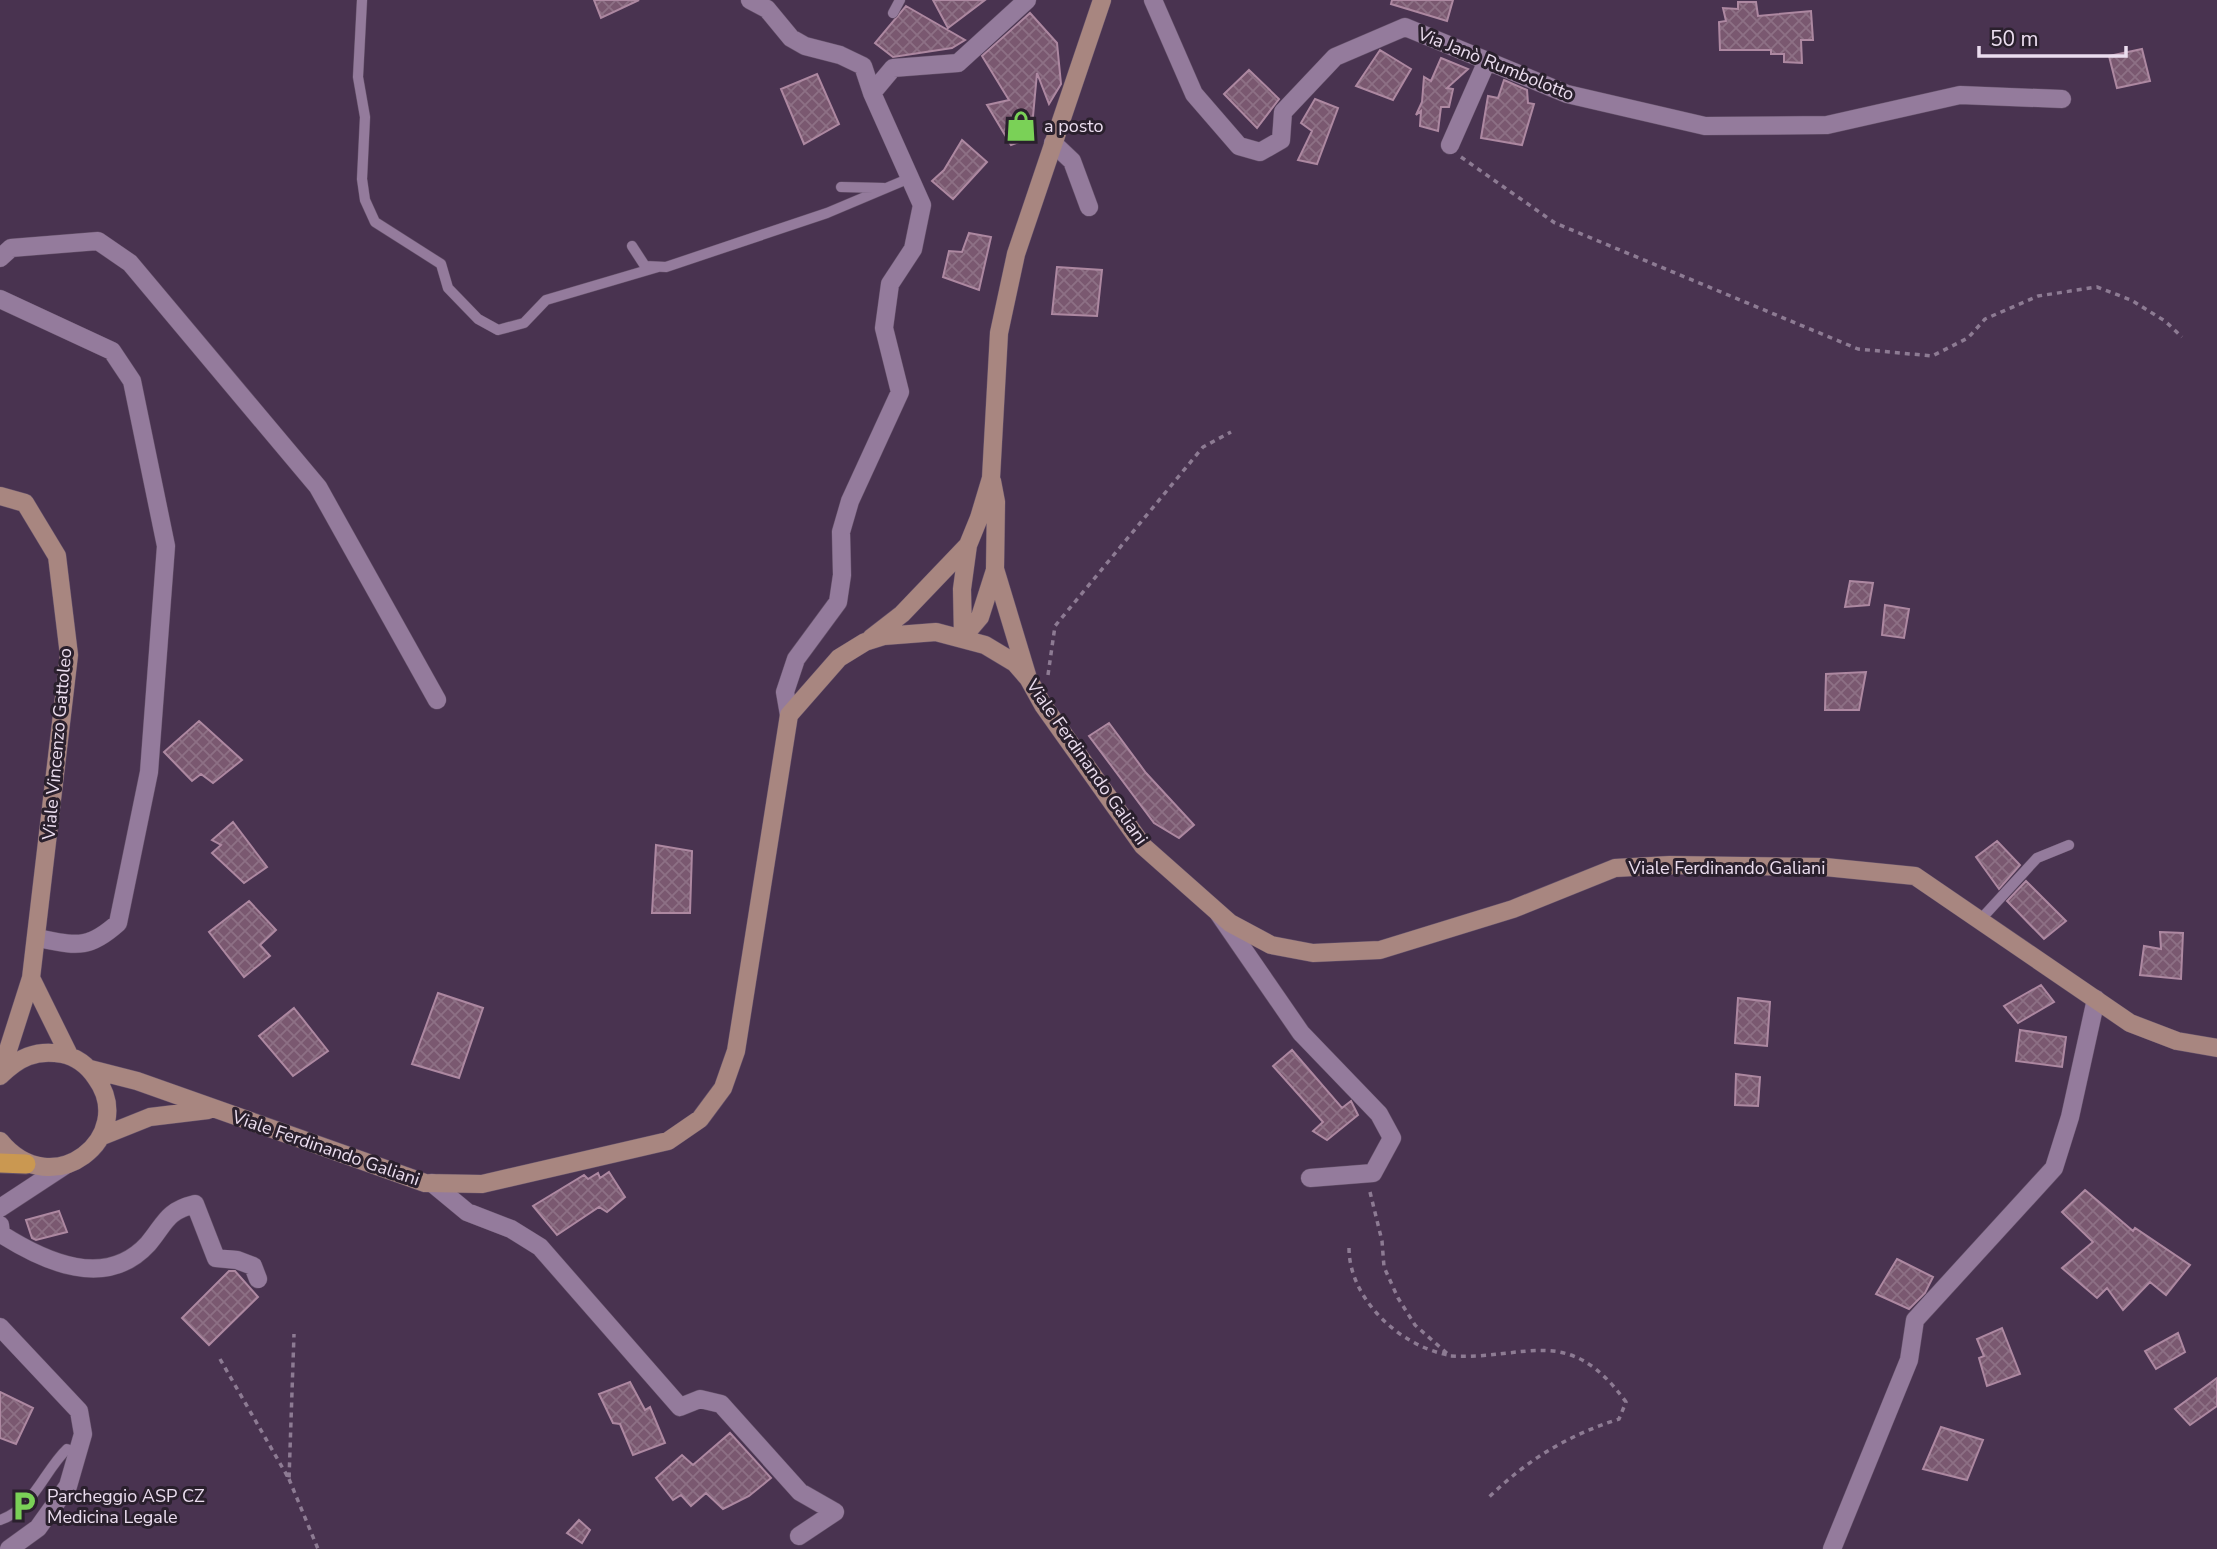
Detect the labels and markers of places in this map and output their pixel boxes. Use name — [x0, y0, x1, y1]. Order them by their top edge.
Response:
shop icon: a posto — [1004, 109, 1038, 143]
place label: a posto — [1044, 114, 1103, 138]
place label: Parcheggio ASP CZ Medicina Legale — [47, 1484, 205, 1529]
parking icon: Parcheggio ASP CZ Medicina Legale — [7, 1489, 41, 1523]

